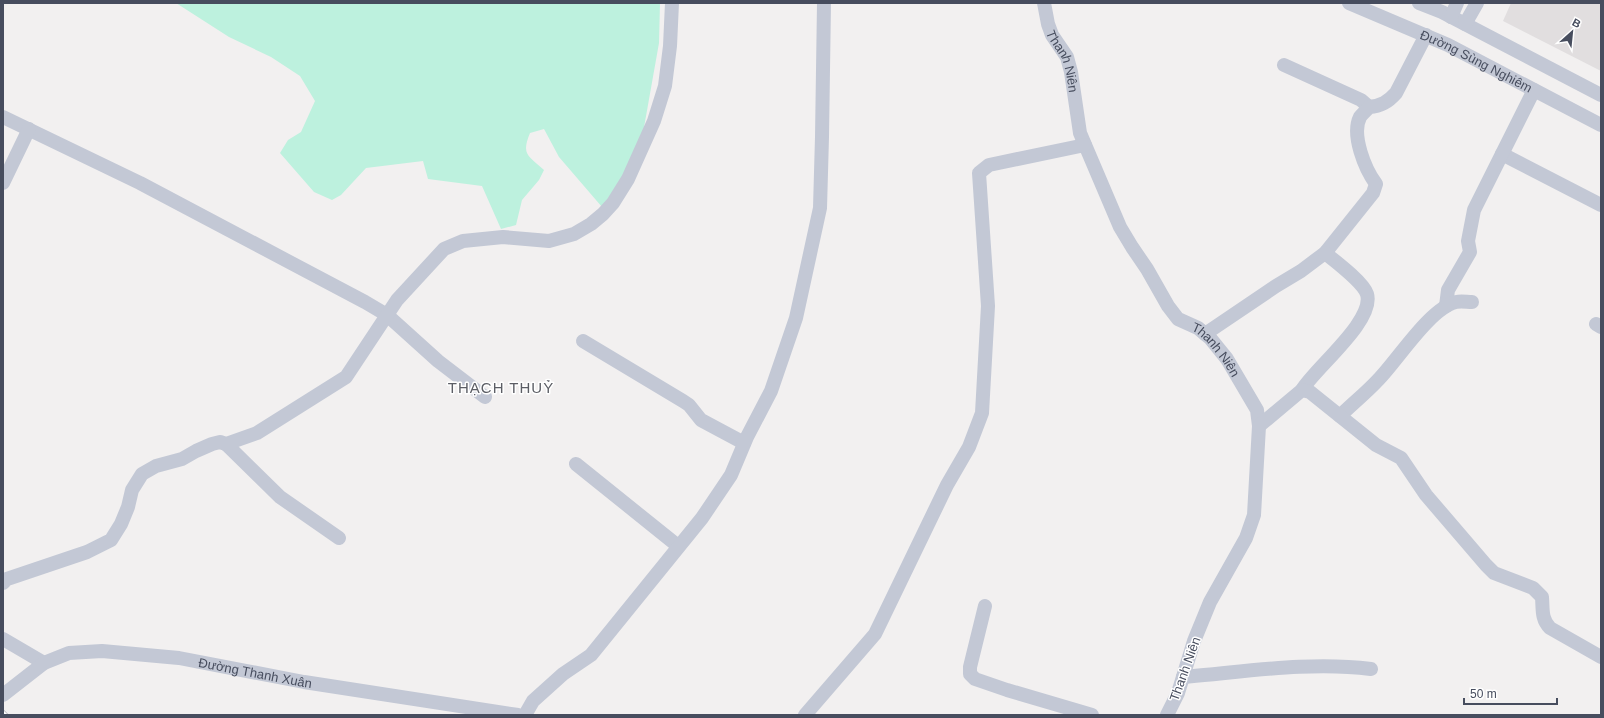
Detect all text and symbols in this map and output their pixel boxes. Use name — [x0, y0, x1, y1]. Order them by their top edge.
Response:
north arrow — [1552, 12, 1592, 52]
text: B — [1570, 16, 1583, 30]
street label: Đường Sùng Nghiêm — [1418, 27, 1535, 95]
street label: Thanh Niên — [1043, 28, 1081, 93]
street label: Thanh Niên — [1190, 319, 1243, 379]
district label: THẠCH THUỶ — [448, 379, 554, 396]
street label: Thanh Niên — [1166, 635, 1204, 703]
street label: Đường Thanh Xuân — [197, 654, 313, 691]
scale bar — [1464, 680, 1557, 706]
text: 50 m — [1470, 687, 1497, 701]

